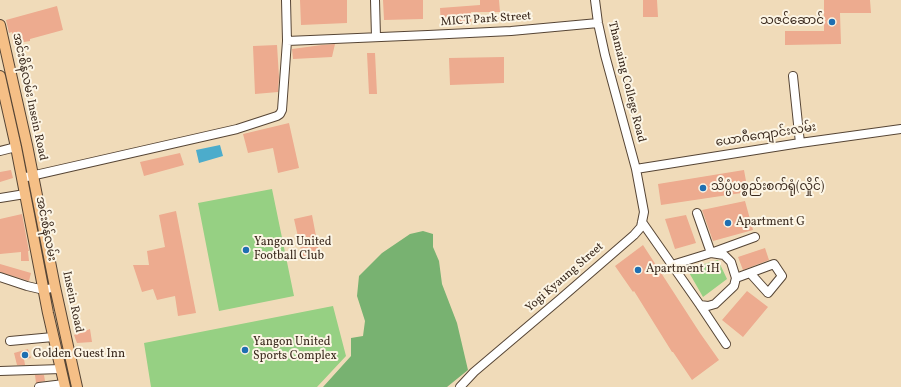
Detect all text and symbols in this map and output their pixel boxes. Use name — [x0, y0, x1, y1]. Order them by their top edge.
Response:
street label: MICT Park Street — [440, 10, 532, 30]
place label: သဇင်ဆောင် — [760, 15, 824, 29]
marker: သဇင်ဆောင် — [827, 17, 837, 27]
street label: Thamaing College Road — [604, 20, 648, 144]
street label: အင်းစိန်လမ်း Insein Road — [8, 32, 50, 162]
street label: ယောဂီကျောင်းလမ်း — [715, 121, 817, 151]
place label: သိပ္ပံပစ္စည်းစက်ရုံ(လှိုင်) — [711, 181, 824, 195]
marker: သိပ္ပံပစ္စည်းစက်ရုံ(လှိုင်) — [698, 183, 708, 193]
street label: အင်းစိန်လမ်း — [32, 195, 58, 263]
place label: Apartment G — [736, 216, 805, 230]
marker: Apartment G — [723, 218, 733, 228]
place label: Yangon United Football Club — [254, 236, 331, 264]
street label: Yogi Kyaung Street — [523, 240, 607, 316]
marker: Yangon United Football Club — [241, 245, 251, 255]
place label: Apartment 1H — [646, 263, 720, 277]
marker: Apartment 1H — [633, 265, 643, 275]
street label: Insein Road — [58, 270, 86, 334]
place label: Yangon United Sports Complex — [253, 336, 337, 364]
marker: Yangon United Sports Complex — [240, 345, 250, 355]
place label: Golden Guest Inn — [33, 348, 125, 362]
marker: Golden Guest Inn — [20, 350, 30, 360]

